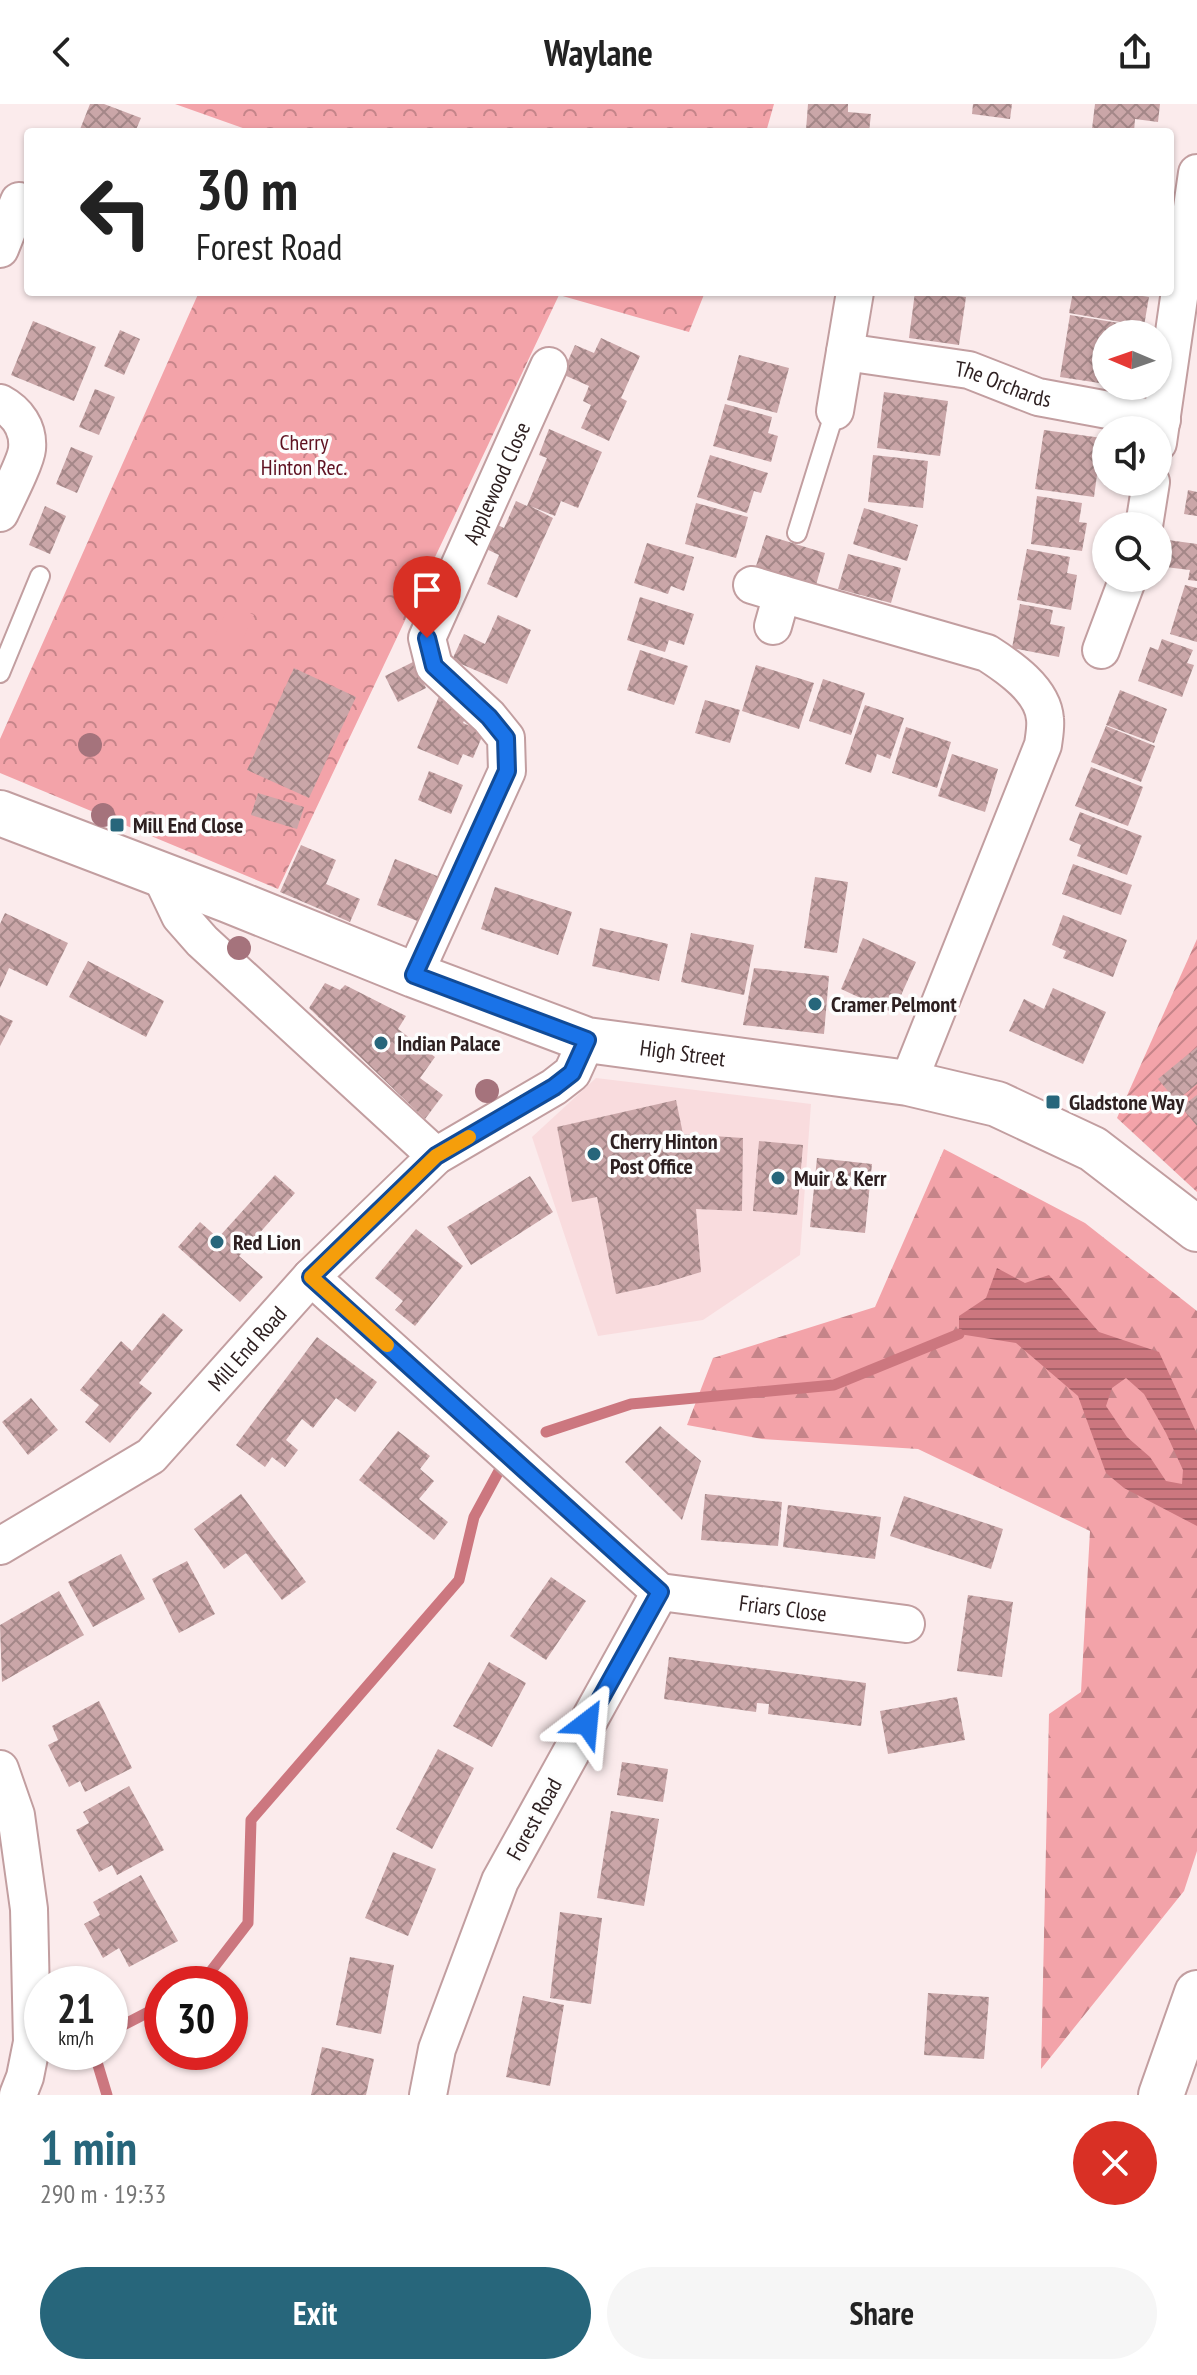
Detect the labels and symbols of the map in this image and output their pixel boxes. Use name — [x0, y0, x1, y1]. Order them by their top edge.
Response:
north arrow — [1092, 320, 1172, 400]
street label: The Orchards — [953, 354, 1053, 413]
street label: Applewood Close — [457, 418, 536, 548]
park label: Cherry Hinton Rec. — [261, 428, 347, 481]
pin — [393, 556, 461, 638]
place label: Mill End Close — [133, 811, 243, 839]
marker: Mill End Close — [108, 816, 126, 834]
place label: Cramer Pelmont — [831, 990, 957, 1018]
marker: Cramer Pelmont — [806, 995, 824, 1013]
place label: Indian Palace — [397, 1029, 501, 1057]
street label: High Street — [638, 1033, 727, 1072]
marker: Indian Palace — [372, 1034, 390, 1052]
place label: Gladstone Way — [1069, 1088, 1185, 1116]
marker: Gladstone Way — [1044, 1093, 1062, 1111]
place label: Cherry Hinton Post Office — [610, 1127, 718, 1180]
marker: Cherry Hinton Post Office — [585, 1145, 603, 1163]
place label: Muir & Kerr — [794, 1164, 887, 1192]
marker: Muir & Kerr — [769, 1169, 787, 1187]
place label: Red Lion — [233, 1228, 301, 1256]
marker: Red Lion — [208, 1233, 226, 1251]
street label: Mill End Road — [202, 1300, 292, 1397]
street label: Friars Close — [737, 1588, 828, 1628]
position arrow — [545, 1681, 629, 1765]
street label: Forest Road — [500, 1773, 568, 1865]
speed limit sign: 30 — [144, 1966, 248, 2070]

